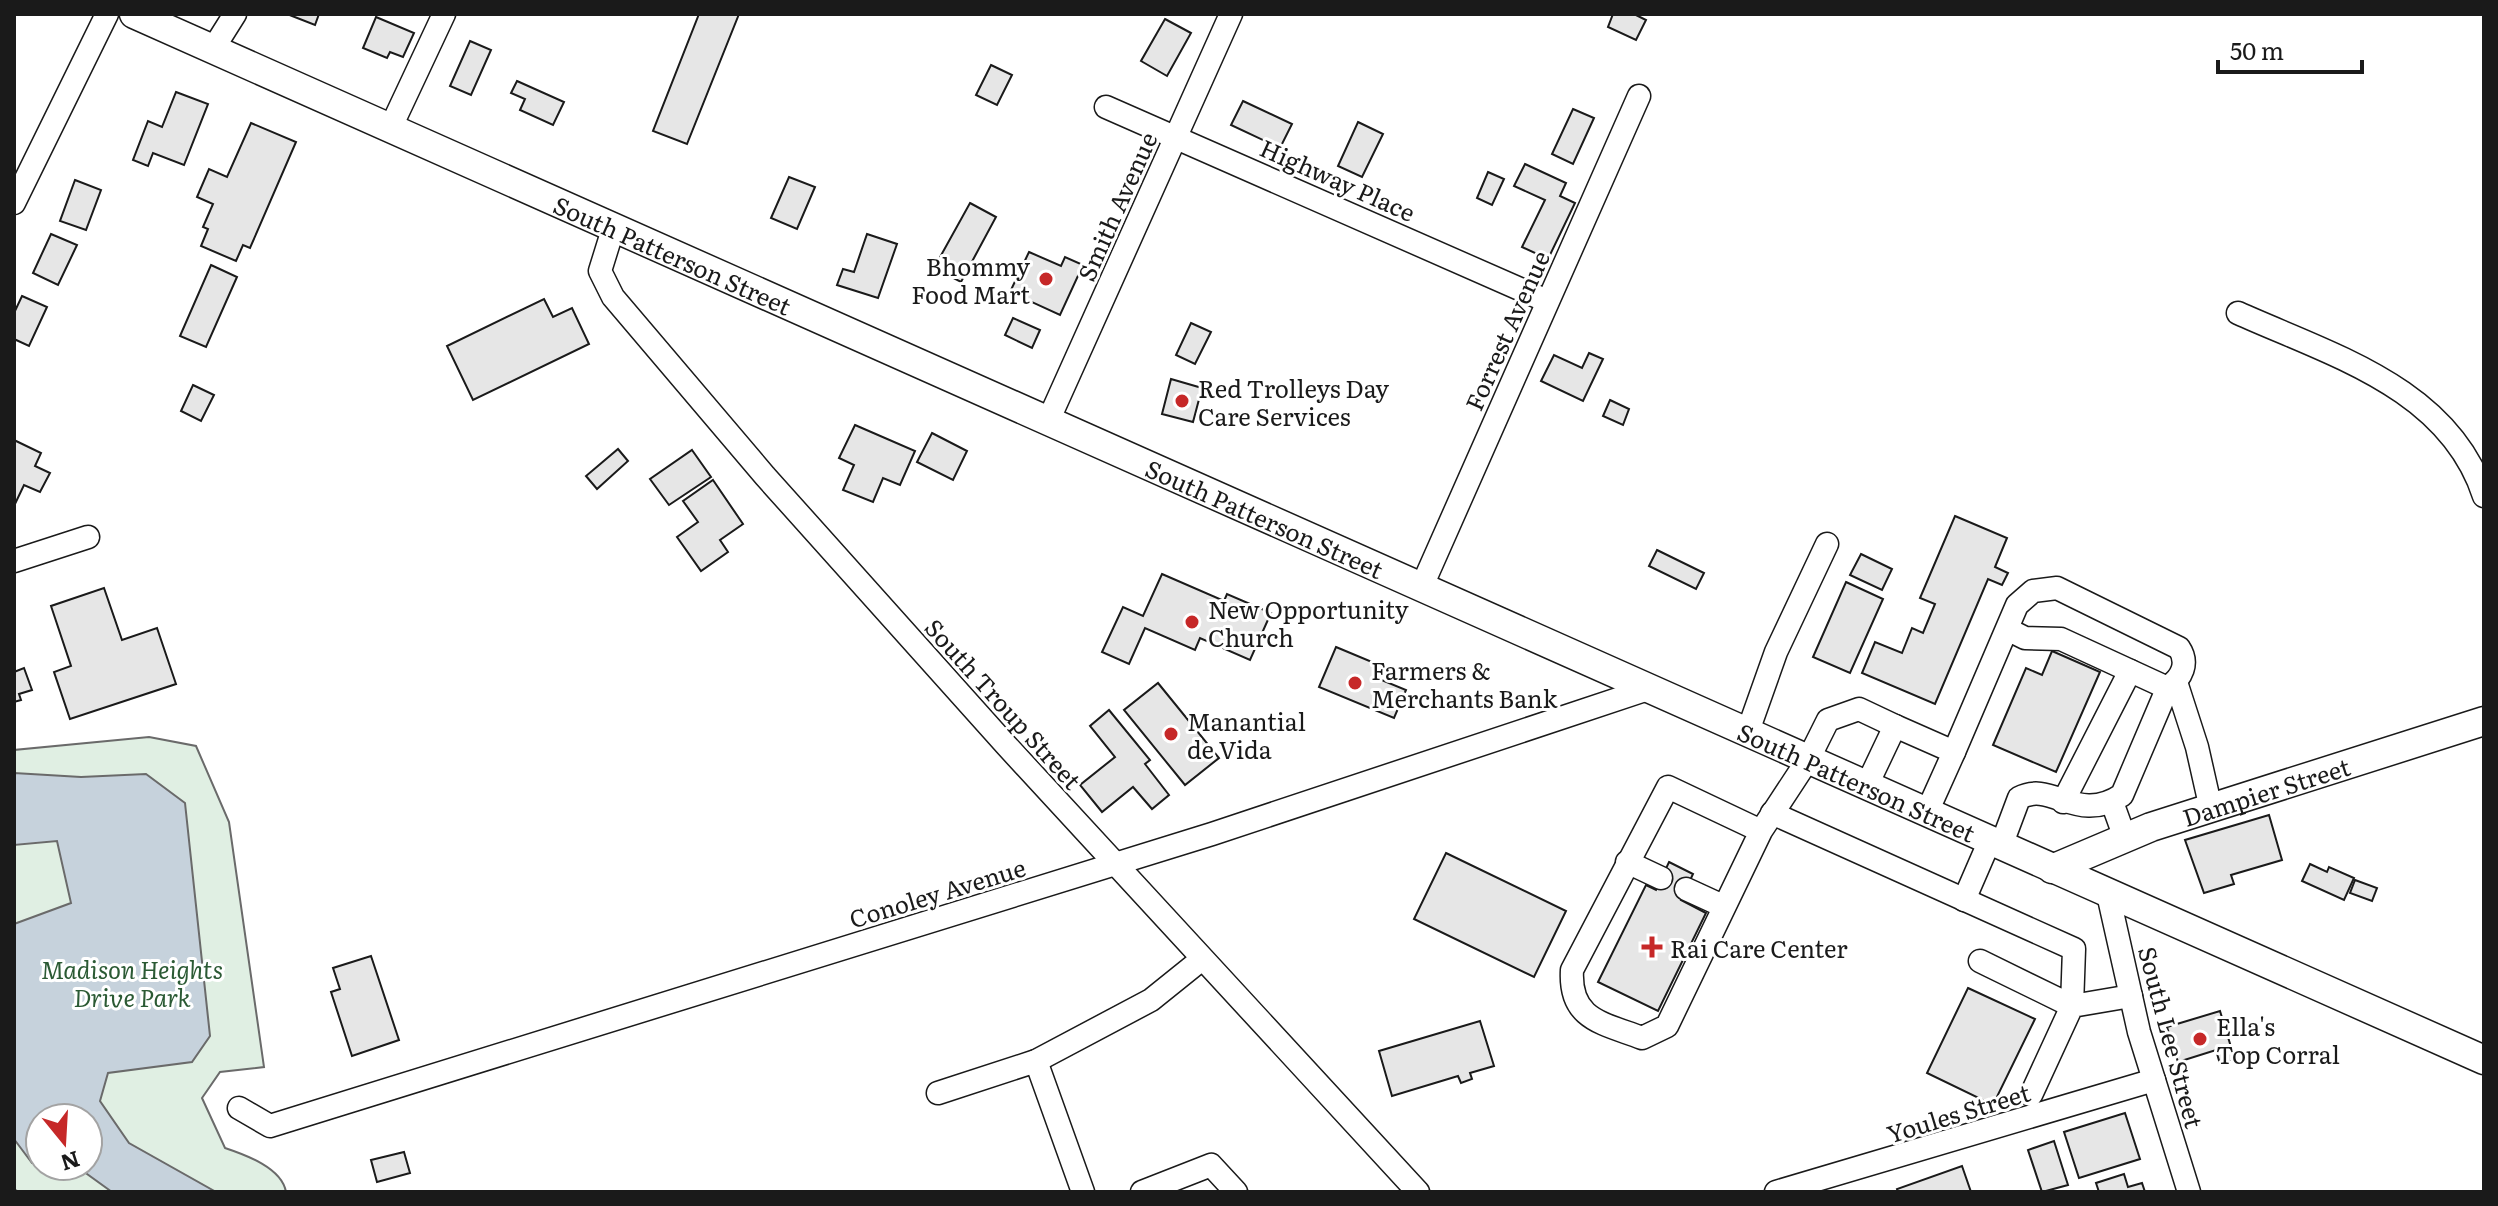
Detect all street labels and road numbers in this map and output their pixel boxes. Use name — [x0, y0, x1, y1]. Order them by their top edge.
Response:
street label: Smith Avenue — [1068, 126, 1164, 286]
street label: Highway Place — [1255, 129, 1421, 229]
street label: South Patterson Street — [549, 186, 798, 322]
street label: Forrest Avenue — [1455, 245, 1557, 415]
street label: South Patterson Street — [1141, 449, 1390, 586]
street label: South Troup Street — [918, 610, 1090, 796]
street label: South Patterson Street — [1733, 713, 1982, 849]
street label: Dampier Street — [2178, 747, 2354, 834]
street label: Conoley Avenue — [844, 849, 1030, 935]
street label: South Lee Street — [2131, 942, 2213, 1132]
street label: Youles Street — [1882, 1074, 2034, 1150]

